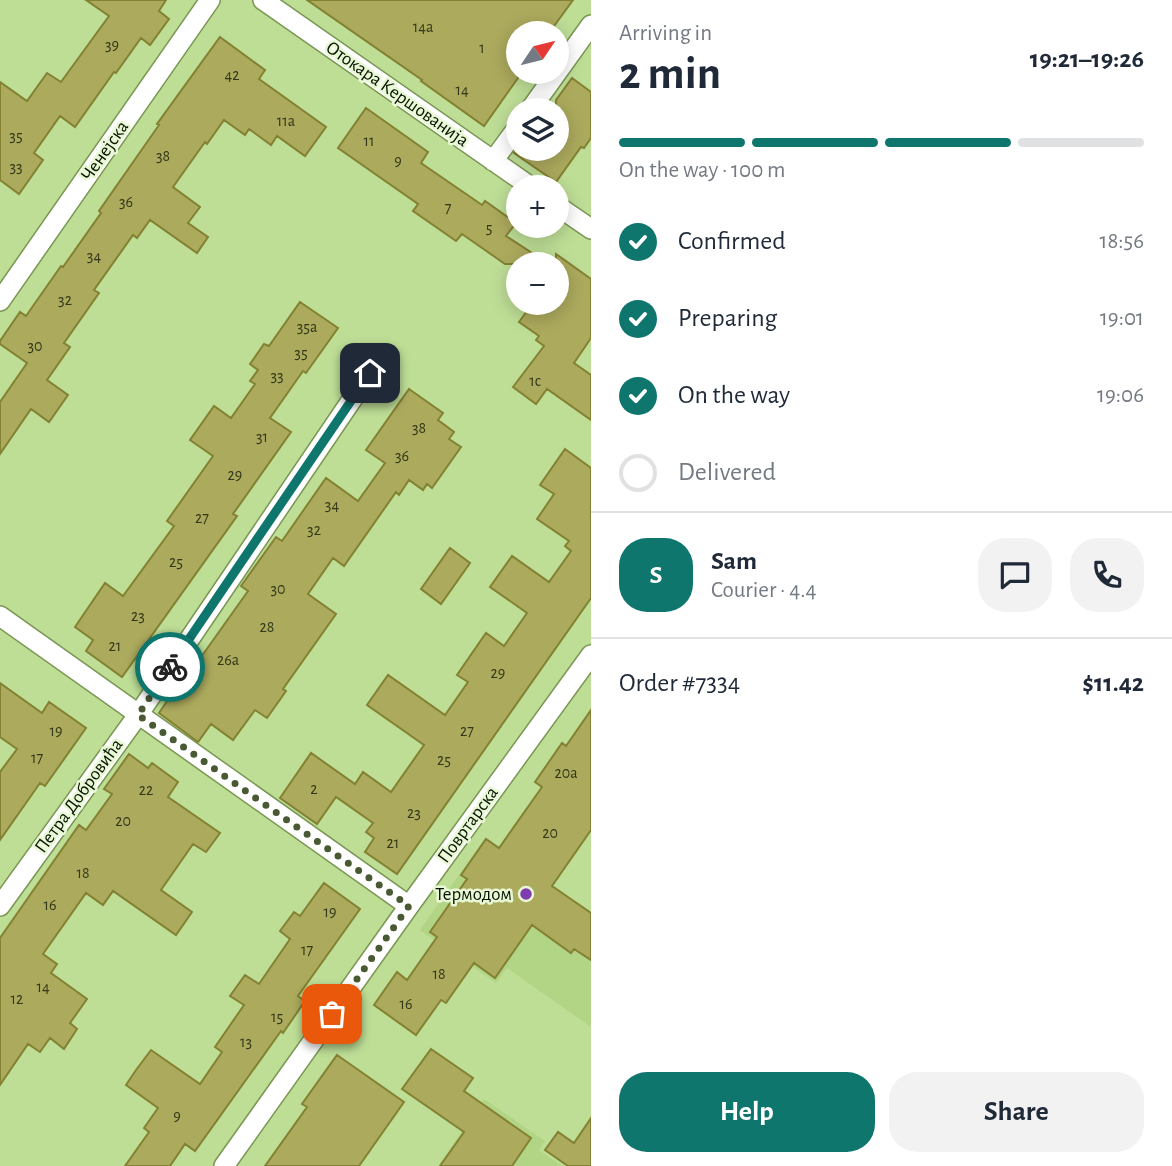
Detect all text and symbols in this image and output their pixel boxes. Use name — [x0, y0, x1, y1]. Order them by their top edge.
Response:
house number: 14a — [413, 19, 433, 35]
north arrow — [506, 21, 569, 84]
map controls — [506, 21, 569, 315]
text: Arriving in — [619, 22, 712, 45]
house number: 39 — [105, 37, 119, 53]
street label: Отокара Кершованија — [322, 38, 472, 151]
house number: 1 — [479, 40, 485, 56]
text: 19:21–19:26 — [1030, 46, 1144, 72]
text: 2 min — [619, 51, 721, 97]
house number: 42 — [225, 67, 239, 83]
house number: 14 — [455, 82, 469, 98]
button: layers — [506, 98, 569, 161]
house number: 11a — [277, 113, 295, 129]
street label: Ченејска — [78, 117, 133, 184]
house number: 35 — [9, 128, 23, 144]
house number: 11 — [363, 133, 375, 149]
house number: 38 — [156, 148, 170, 164]
house number: 9 — [394, 153, 402, 169]
house number: 33 — [9, 159, 23, 175]
text: On the way · 100 m — [619, 159, 786, 182]
button: + — [506, 175, 569, 238]
house number: 36 — [119, 194, 133, 210]
house number: 7 — [445, 200, 452, 216]
house number: 5 — [486, 220, 492, 236]
icon: check — [619, 223, 657, 261]
text: Confirmed — [678, 228, 786, 254]
text: 18:56 — [1099, 230, 1144, 253]
house number: 34 — [87, 248, 101, 264]
button: − — [506, 252, 569, 315]
house number: 32 — [58, 292, 72, 308]
icon: check — [619, 300, 657, 338]
text: Preparing — [678, 305, 777, 331]
text: 19:01 — [1100, 307, 1144, 330]
house number: 35a — [297, 319, 317, 335]
house number: 30 — [27, 338, 43, 354]
pin — [340, 343, 400, 403]
house number: 35 — [294, 345, 308, 361]
icon: home — [351, 354, 389, 392]
house number: 33 — [270, 368, 284, 384]
house number: 1c — [529, 373, 541, 389]
icon: check — [619, 377, 657, 415]
text: On the way — [678, 382, 790, 408]
text: 19:06 — [1097, 384, 1144, 407]
house number: 38 — [412, 420, 426, 436]
house number: 31 — [256, 429, 268, 445]
house number: 36 — [395, 448, 409, 464]
text: Delivered — [678, 459, 776, 485]
house number: 29 — [228, 467, 242, 483]
house number: 34 — [325, 497, 339, 513]
house number: 27 — [195, 510, 209, 526]
house number: 32 — [307, 522, 321, 538]
button: chat — [978, 538, 1052, 612]
button: phone — [1070, 538, 1144, 612]
text: Sam — [711, 548, 757, 574]
house number: 25 — [169, 554, 183, 570]
text: S — [650, 562, 662, 588]
text: Courier · 4.4 — [711, 579, 817, 602]
house number: 30 — [270, 581, 286, 597]
house number: 23 — [131, 608, 145, 624]
house number: 28 — [260, 619, 274, 635]
courier — [135, 632, 205, 702]
house number: 21 — [109, 638, 121, 654]
icon: bike — [151, 648, 189, 686]
house number: 26a — [217, 652, 239, 668]
house number: 29 — [491, 665, 505, 681]
text: Order #7334 — [619, 670, 740, 696]
text: $11.42 — [1082, 670, 1144, 696]
house number: 19 — [49, 723, 63, 739]
house number: 27 — [460, 723, 474, 739]
street label: Петра Добровића — [31, 735, 127, 857]
house number: 17 — [31, 750, 43, 766]
house number: 25 — [437, 752, 451, 768]
house number: 20a — [554, 765, 578, 781]
house number: 2 — [310, 781, 318, 797]
house number: 22 — [139, 782, 153, 798]
street label: Повртарска — [434, 783, 502, 867]
house number: 23 — [407, 805, 421, 821]
house number: 20 — [115, 813, 131, 829]
house number: 20 — [542, 825, 558, 841]
house number: 21 — [387, 835, 399, 851]
house number: 18 — [76, 865, 90, 881]
place label: Термодом — [435, 885, 512, 904]
marker: Термодом — [518, 886, 534, 902]
house number: 16 — [43, 897, 57, 913]
house number: 19 — [323, 904, 337, 920]
house number: 17 — [301, 942, 313, 958]
house number: 18 — [432, 966, 446, 982]
house number: 14 — [36, 979, 50, 995]
pin — [302, 984, 362, 1044]
house number: 12 — [11, 991, 23, 1007]
icon: bag — [313, 995, 351, 1033]
house number: 16 — [399, 996, 413, 1012]
house number: 15 — [271, 1009, 283, 1025]
house number: 13 — [240, 1034, 252, 1050]
button: Help — [619, 1072, 875, 1152]
button: Share — [889, 1072, 1144, 1152]
house number: 9 — [173, 1108, 181, 1124]

